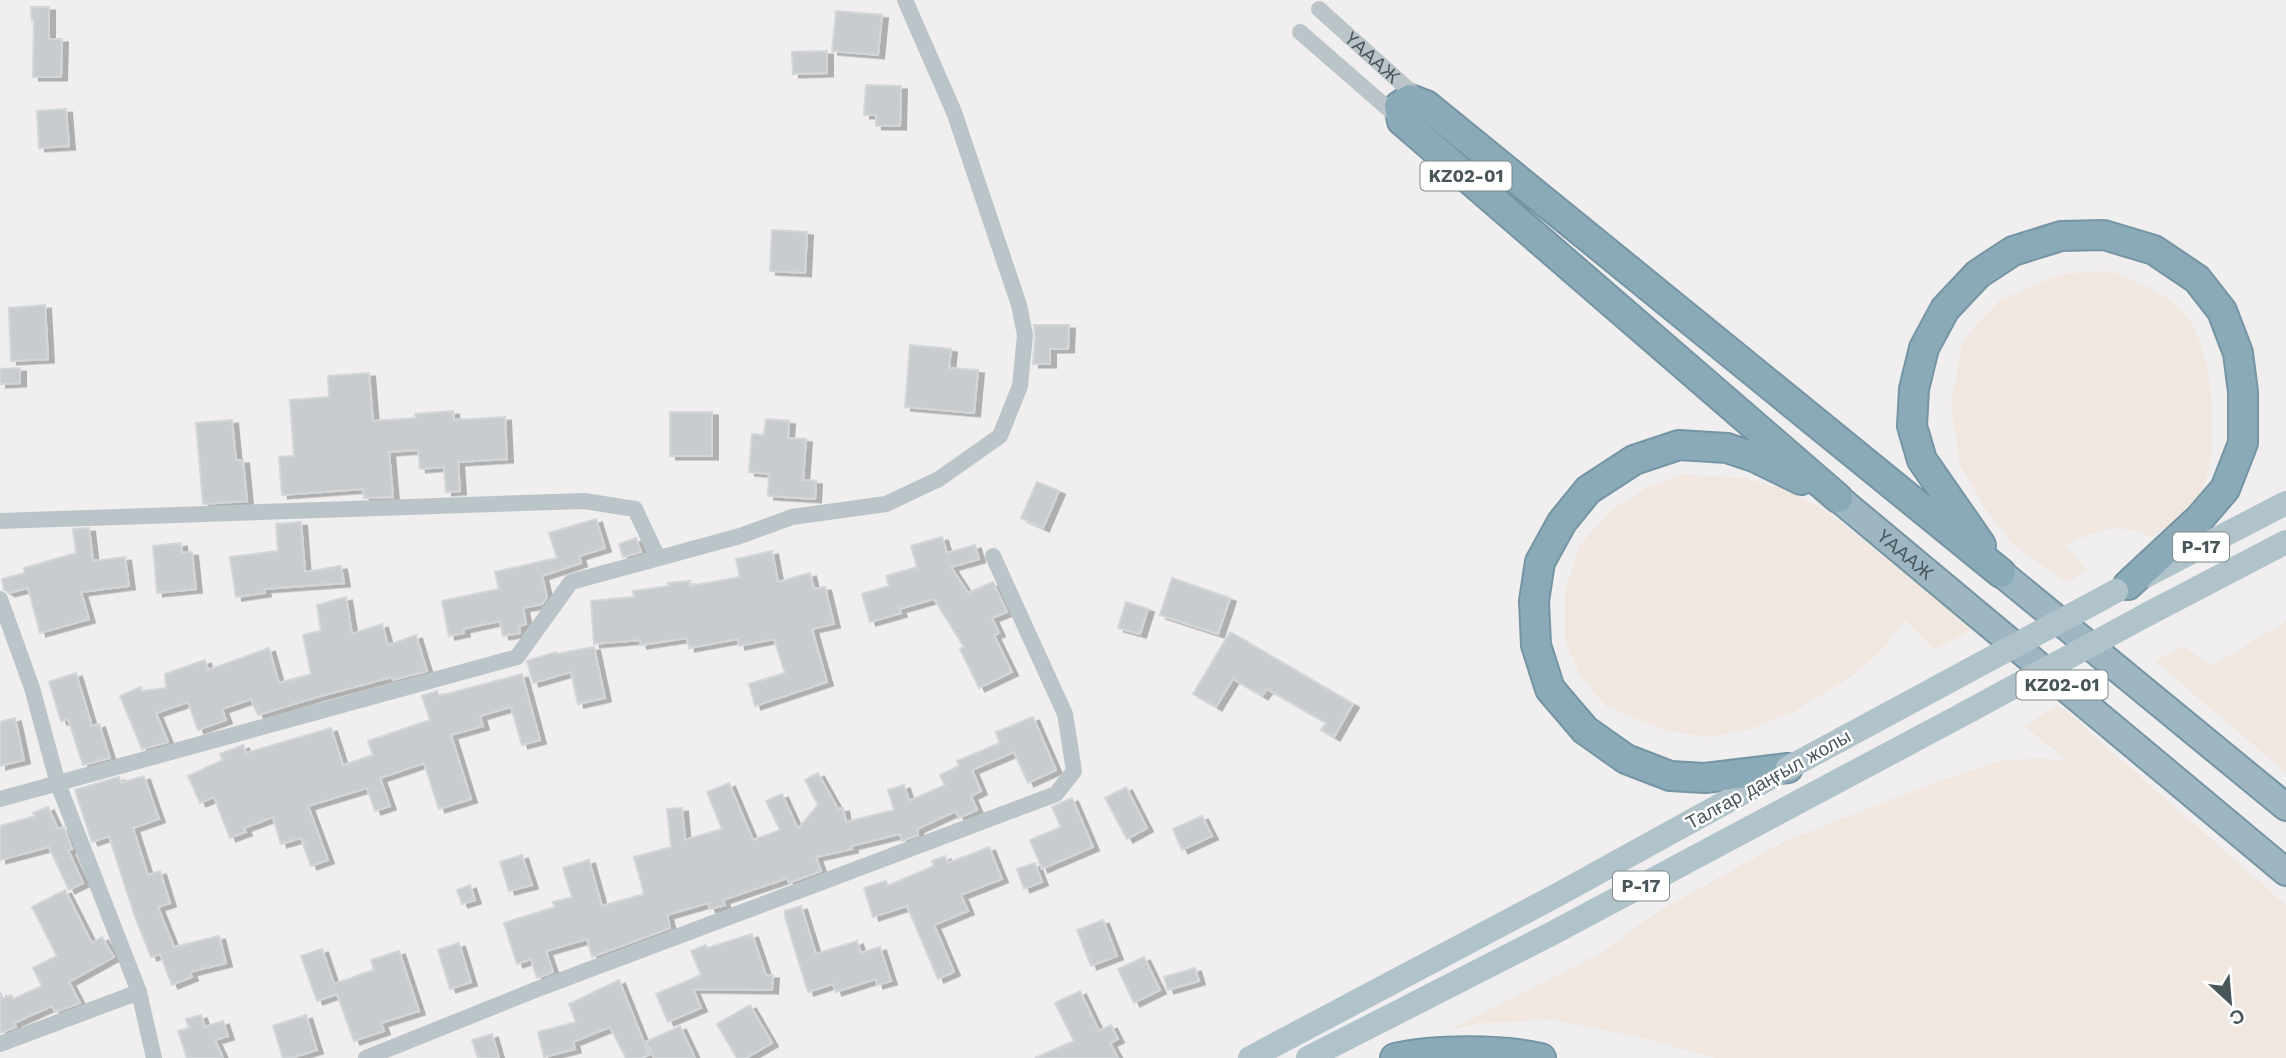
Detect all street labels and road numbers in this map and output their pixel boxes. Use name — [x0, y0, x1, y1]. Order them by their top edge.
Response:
street label: ҮАААЖ — [1340, 27, 1405, 89]
road number: KZ02-01 — [1420, 162, 1512, 190]
street label: ҮАААЖ — [1872, 525, 1938, 585]
road number: P-17 — [2173, 532, 2229, 562]
road number: KZ02-01 — [2016, 670, 2108, 700]
street label: Талғар даңғыл жолы — [1682, 725, 1855, 834]
road number: P-17 — [1613, 872, 1669, 900]

